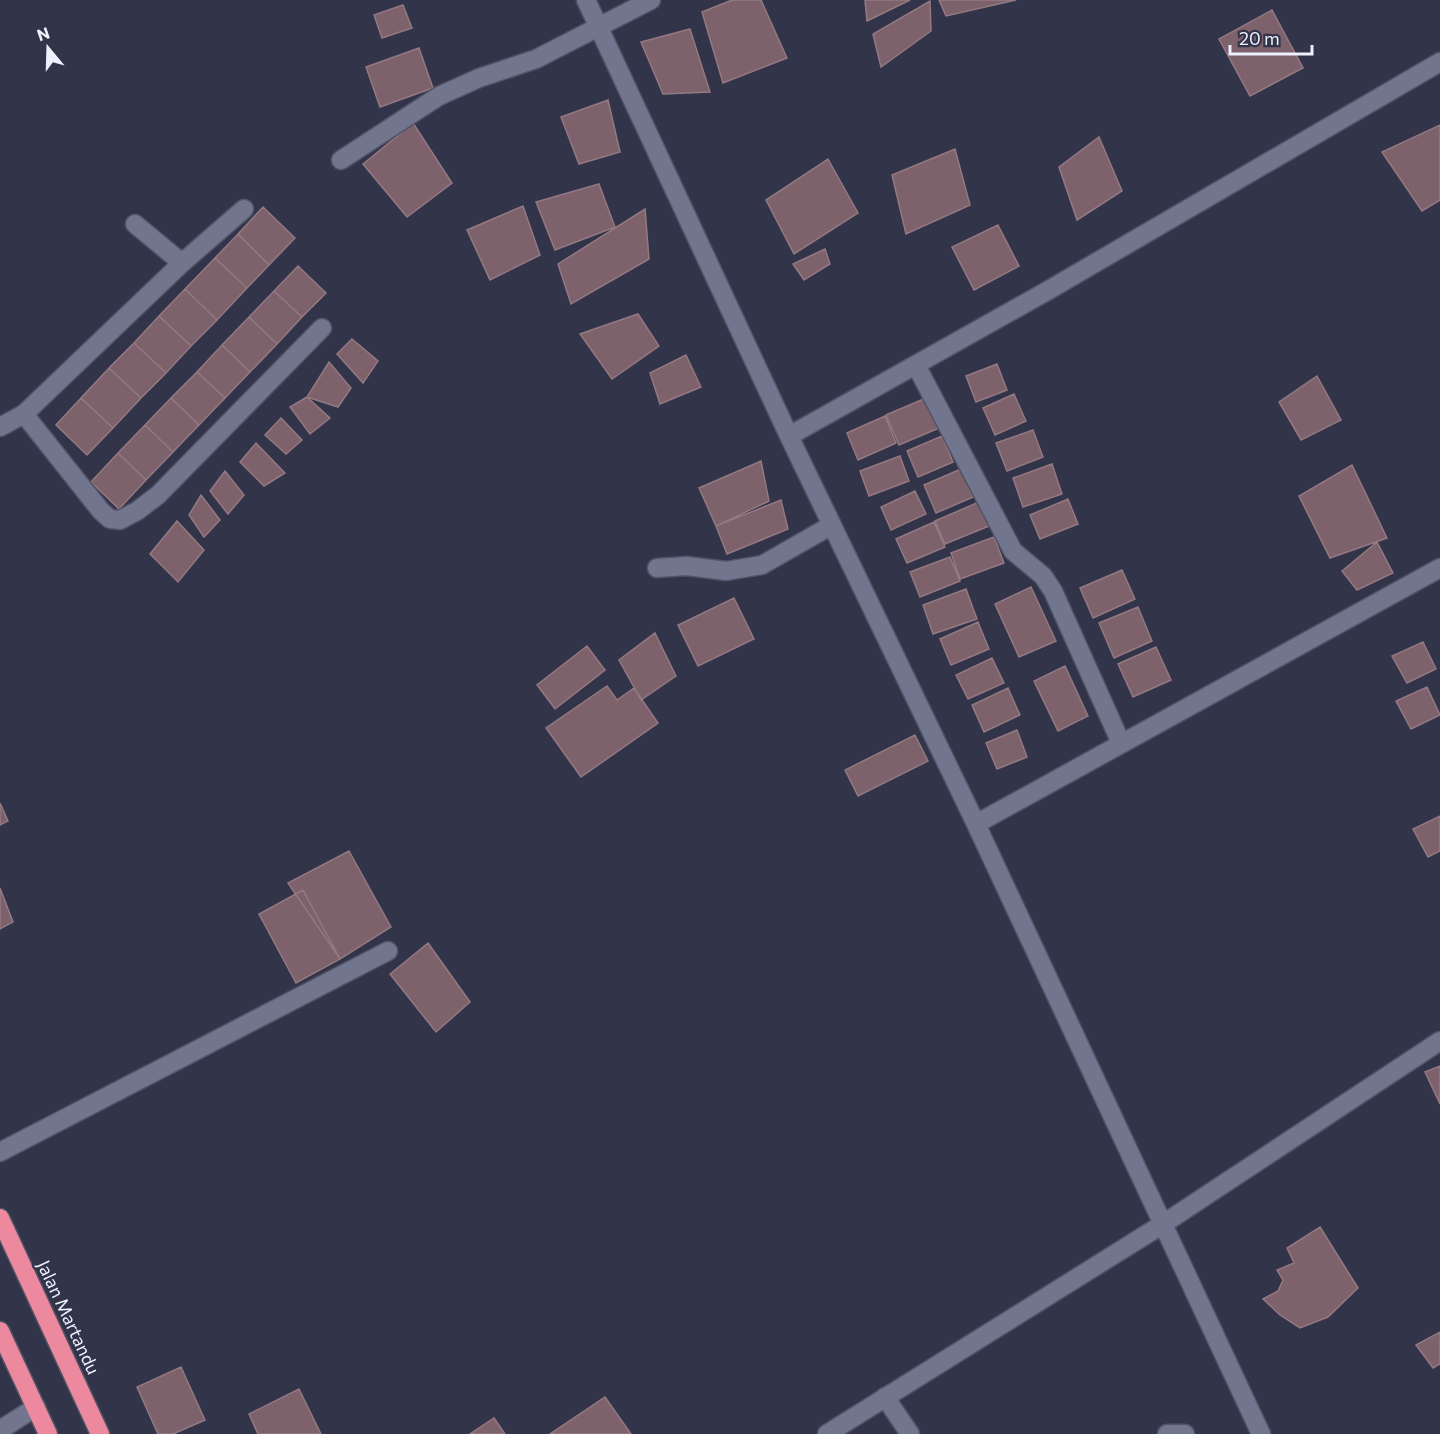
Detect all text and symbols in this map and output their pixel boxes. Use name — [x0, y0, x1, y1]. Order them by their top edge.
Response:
north arrow — [18, 18, 78, 78]
scale bar — [1230, 18, 1312, 56]
text: N — [34, 22, 52, 44]
text: 20 m — [1239, 27, 1280, 49]
street label: Jalan Martandu — [33, 1256, 105, 1378]

